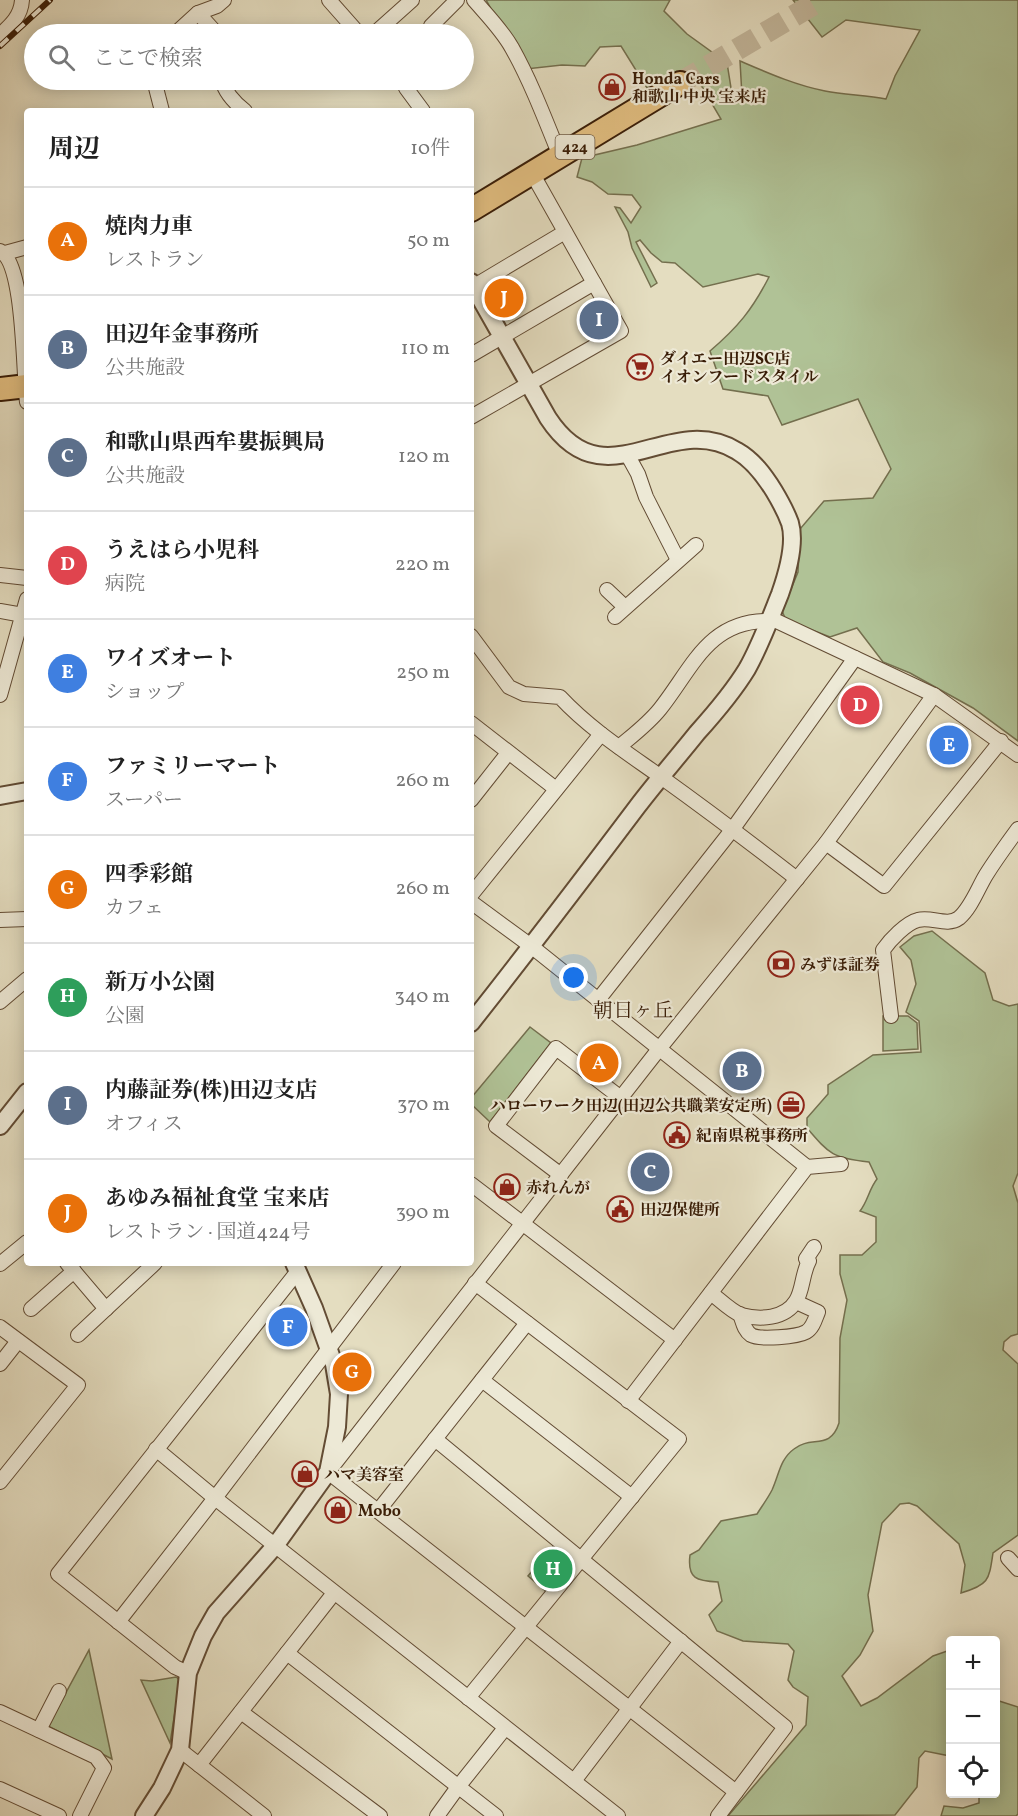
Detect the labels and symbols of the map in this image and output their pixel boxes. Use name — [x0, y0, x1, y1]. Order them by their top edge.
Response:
place label: Honda Cars 和歌山 中央 宝来店 — [632, 69, 766, 109]
shop icon: Honda Cars 和歌山 中央 宝来店 — [597, 72, 627, 102]
road number: 424 — [556, 135, 594, 159]
pin: J — [484, 276, 524, 320]
pin: I — [580, 298, 618, 342]
place label: ダイエー田辺SC店 イオンフードスタイル — [660, 349, 819, 389]
supermarket icon: ダイエー田辺SC店 イオンフードスタイル — [625, 352, 655, 382]
pin: D — [840, 682, 880, 728]
pin: E — [930, 722, 968, 768]
bank icon: みずほ証券 — [766, 949, 796, 979]
place label: みずほ証券 — [800, 955, 880, 977]
your location — [559, 963, 588, 992]
district label: 朝日ヶ丘 — [593, 998, 673, 1026]
pin: A — [580, 1040, 618, 1086]
pin: B — [722, 1048, 762, 1094]
office icon: ハローワーク田辺(田辺公共職業安定所) — [776, 1090, 806, 1120]
place label: ハローワーク田辺(田辺公共職業安定所) — [490, 1096, 772, 1118]
public building icon: 紀南県税事務所 — [662, 1120, 692, 1150]
place label: 紀南県税事務所 — [696, 1126, 808, 1148]
pin: C — [630, 1150, 670, 1194]
shop icon: 赤れんが — [492, 1172, 522, 1202]
place label: 赤れんが — [526, 1178, 590, 1200]
public building icon: 田辺保健所 — [605, 1194, 635, 1224]
place label: 田辺保健所 — [640, 1200, 720, 1222]
pin: F — [268, 1304, 308, 1350]
pin: G — [332, 1350, 372, 1394]
shop icon: ハマ美容室 — [290, 1459, 320, 1489]
place label: ハマ美容室 — [324, 1465, 404, 1487]
shop icon: Mobo — [323, 1495, 353, 1525]
place label: Mobo — [358, 1501, 401, 1523]
pin: H — [534, 1546, 572, 1592]

